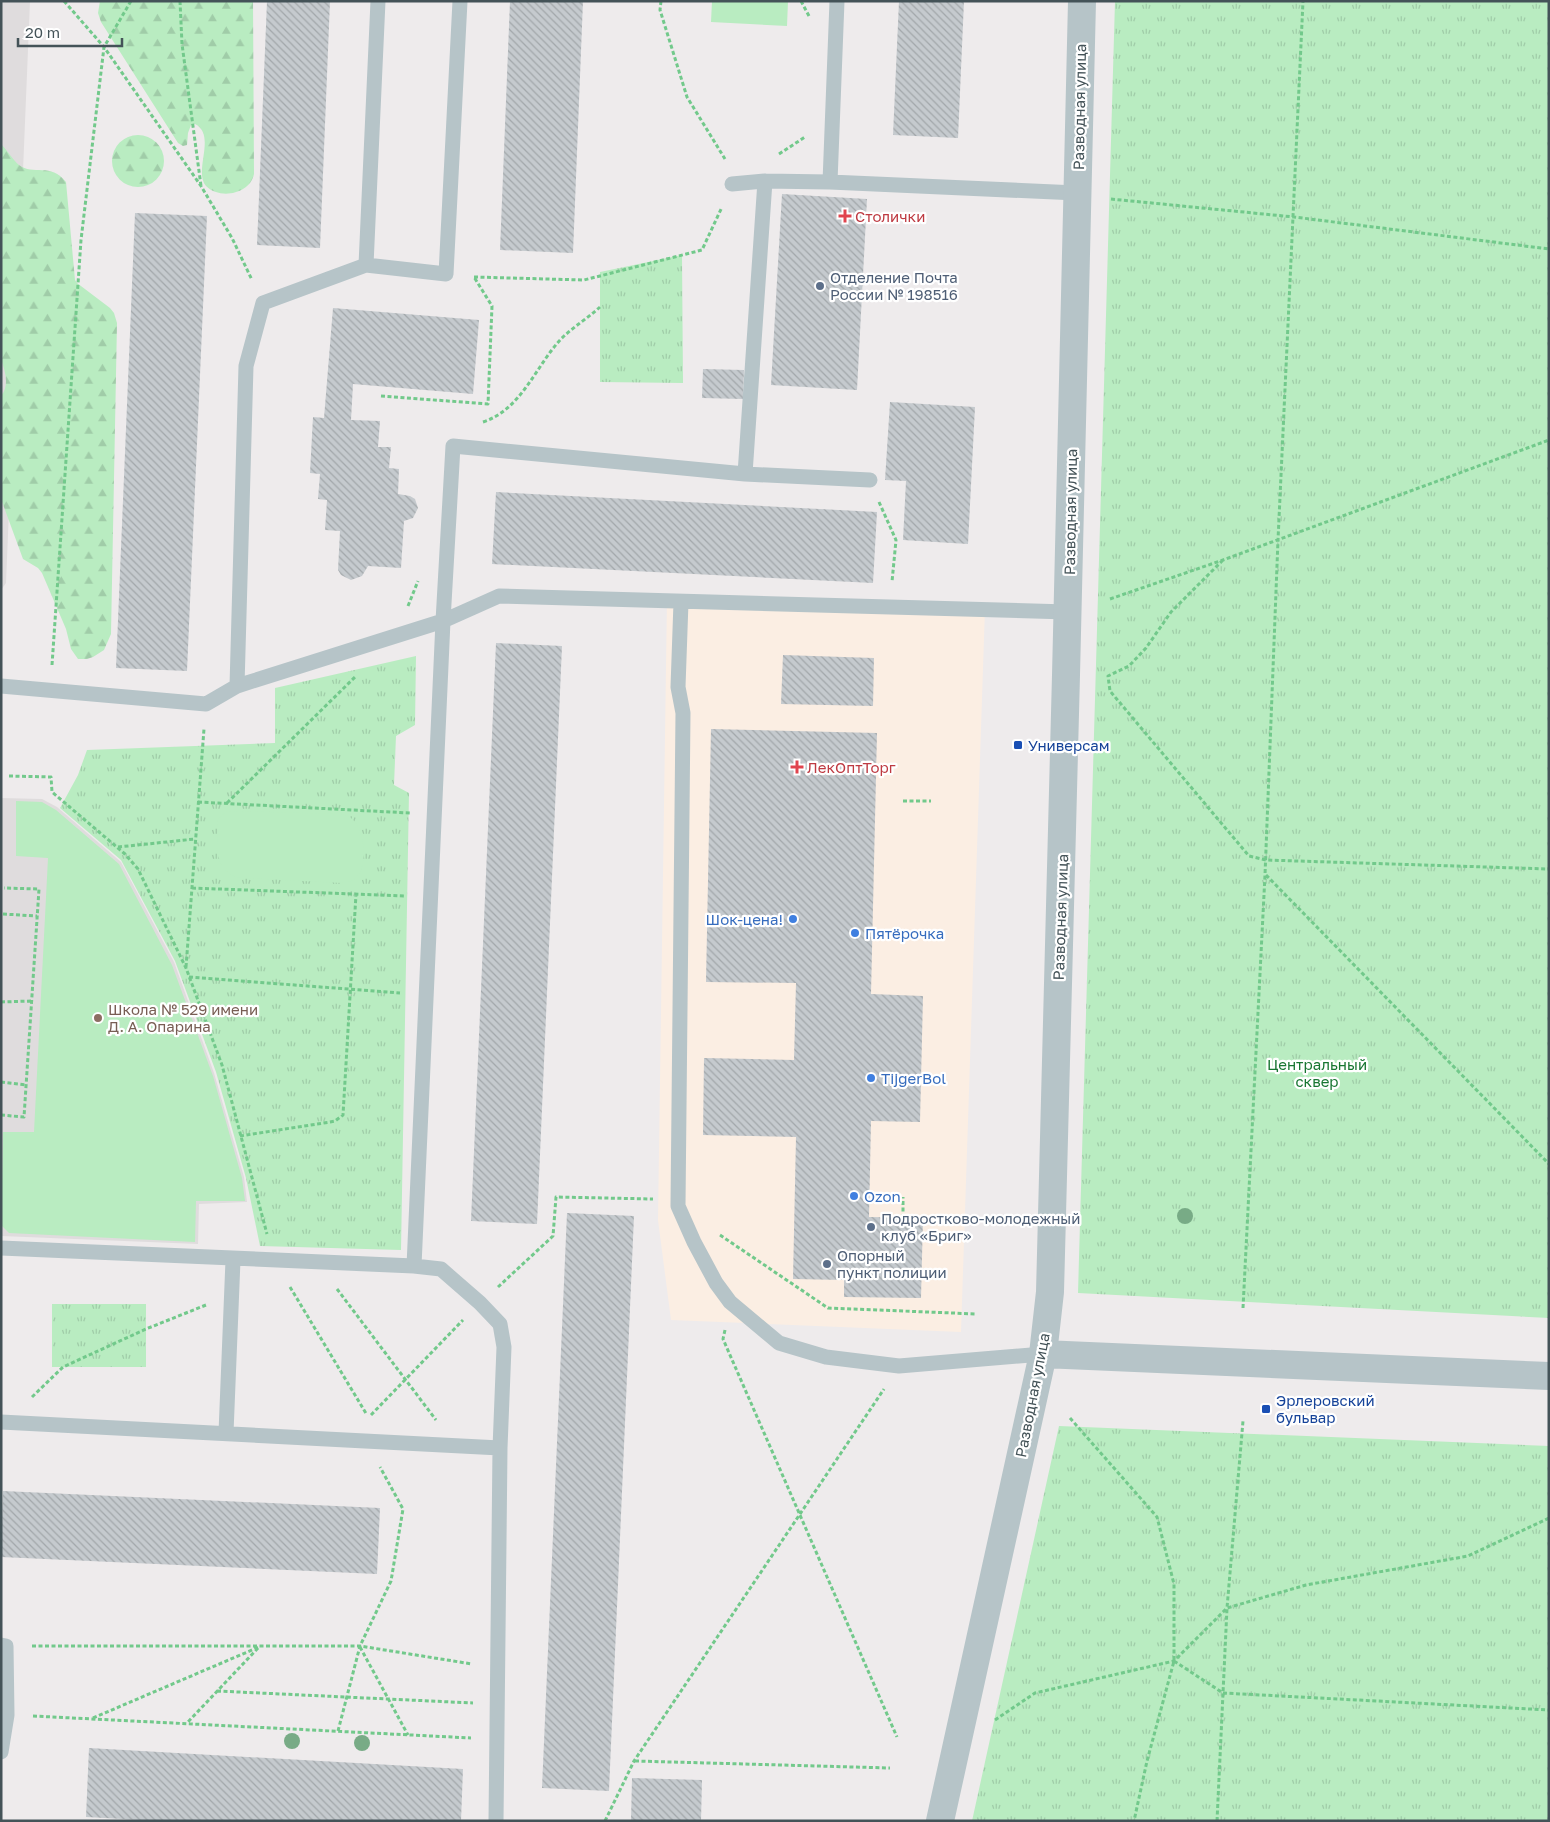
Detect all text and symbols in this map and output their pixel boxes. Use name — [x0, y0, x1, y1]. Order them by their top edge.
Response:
scale bar — [18, 15, 121, 47]
text: 20 m — [25, 23, 60, 41]
street label: Разводная улица — [1069, 44, 1089, 170]
place label: Столички — [855, 207, 925, 225]
marker: Столички — [839, 210, 851, 222]
place label: Отделение Почта России № 198516 — [830, 268, 958, 303]
marker: Отделение Почта России № 198516 — [814, 280, 826, 292]
street label: Разводная улица — [1060, 449, 1080, 575]
place label: Универсам — [1028, 736, 1110, 754]
marker: Универсам — [1012, 739, 1024, 751]
place label: ЛекОптТорг — [807, 758, 896, 776]
marker: ЛекОптТорг — [791, 761, 803, 773]
street label: Разводная улица — [1049, 853, 1071, 981]
place label: Шок-цена! — [706, 910, 783, 928]
marker: Шок-цена! — [787, 913, 799, 925]
place label: Пятёрочка — [865, 924, 944, 942]
marker: Пятёрочка — [849, 927, 861, 939]
place label: Школа № 529 имени Д. А. Опарина — [108, 1000, 258, 1035]
marker: Школа № 529 имени Д. А. Опарина — [92, 1012, 104, 1024]
park label: Центральный сквер — [1267, 1055, 1367, 1090]
place label: TijgerBol — [881, 1069, 946, 1087]
marker: TijgerBol — [865, 1072, 877, 1084]
place label: Ozon — [864, 1187, 901, 1205]
marker: Ozon — [848, 1190, 860, 1202]
place label: Подростково-молодежный клуб «Бриг» — [881, 1209, 1080, 1244]
marker: Подростково-молодежный клуб «Бриг» — [865, 1221, 877, 1233]
place label: Опорный пункт полиции — [837, 1246, 947, 1281]
marker: Опорный пункт полиции — [821, 1258, 833, 1270]
street label: Разводная улица — [1011, 1331, 1053, 1459]
place label: Эрлеровский бульвар — [1276, 1391, 1375, 1426]
marker: Эрлеровский бульвар — [1260, 1403, 1272, 1415]

